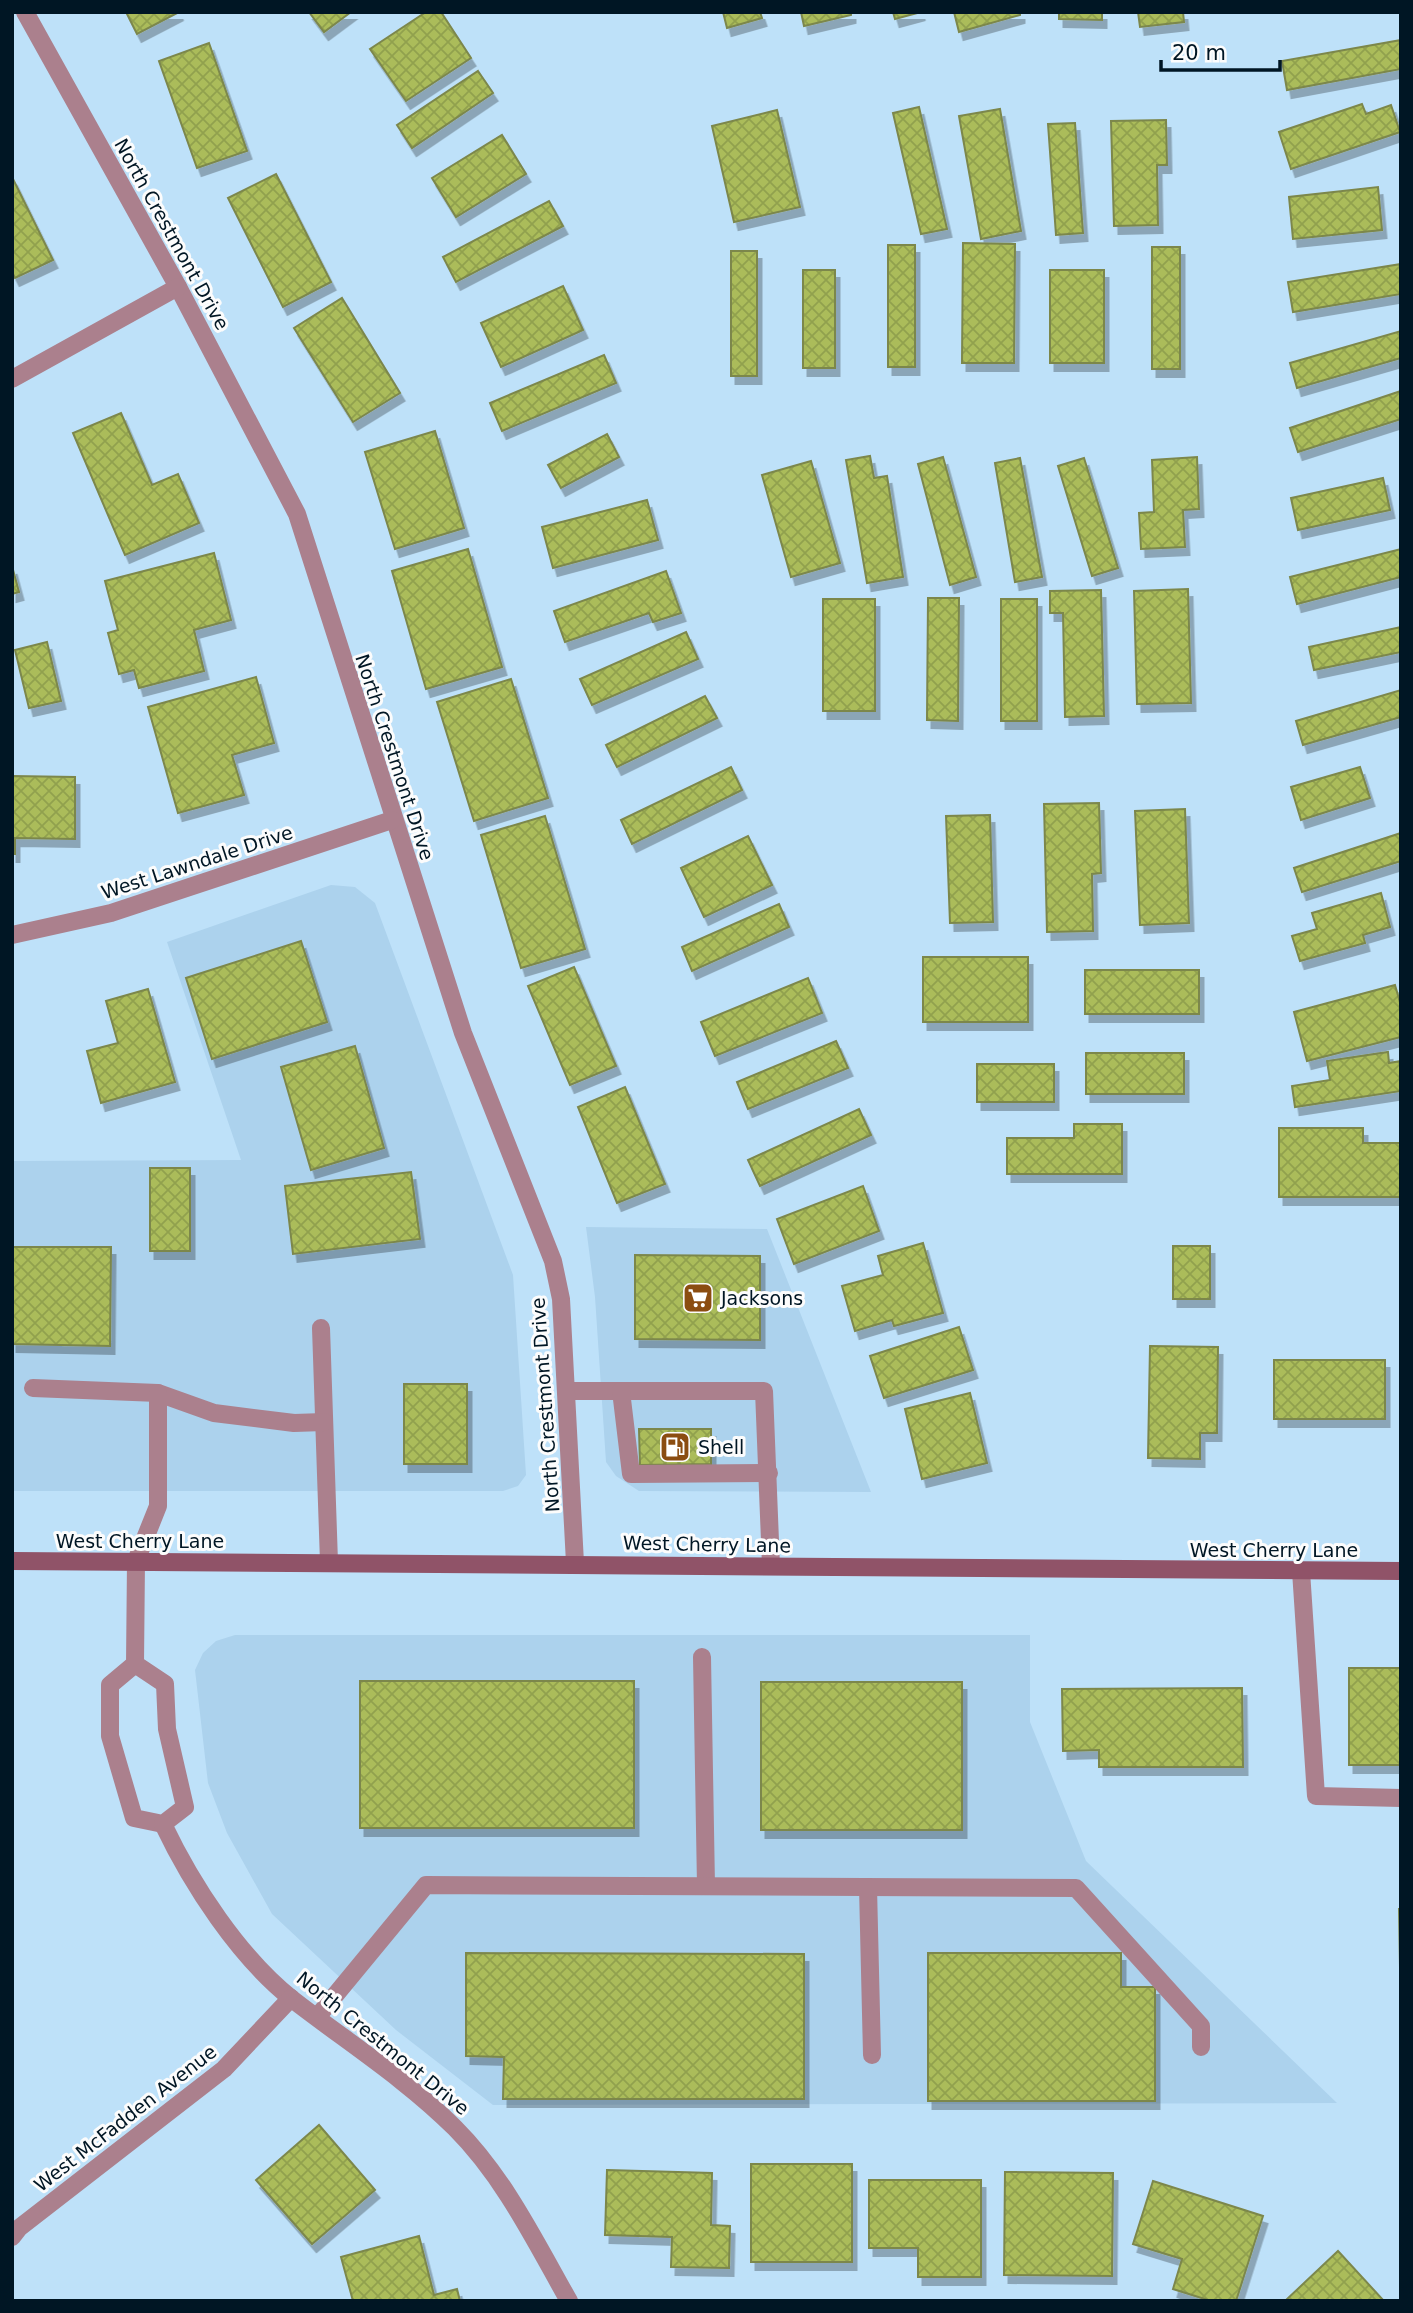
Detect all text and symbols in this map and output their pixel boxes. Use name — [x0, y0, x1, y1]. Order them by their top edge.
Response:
scale bar — [1161, 28, 1280, 72]
text: 20 m — [1172, 41, 1226, 65]
street label: North Crestmont Drive — [110, 135, 234, 333]
street label: North Crestmont Drive — [351, 651, 439, 863]
street label: West Lawndale Drive — [99, 821, 295, 903]
supermarket icon: Jacksons — [681, 1281, 715, 1315]
place label: Jacksons — [720, 1287, 803, 1309]
street label: North Crestmont Drive — [527, 1297, 563, 1513]
fuel station icon: Shell — [658, 1430, 692, 1464]
place label: Shell — [698, 1436, 744, 1458]
street label: West Cherry Lane — [56, 1530, 224, 1552]
street label: West Cherry Lane — [623, 1532, 791, 1556]
street label: West Cherry Lane — [1190, 1539, 1358, 1561]
street label: North Crestmont Drive — [292, 1967, 474, 2119]
street label: West McFadden Avenue — [30, 2040, 220, 2196]

